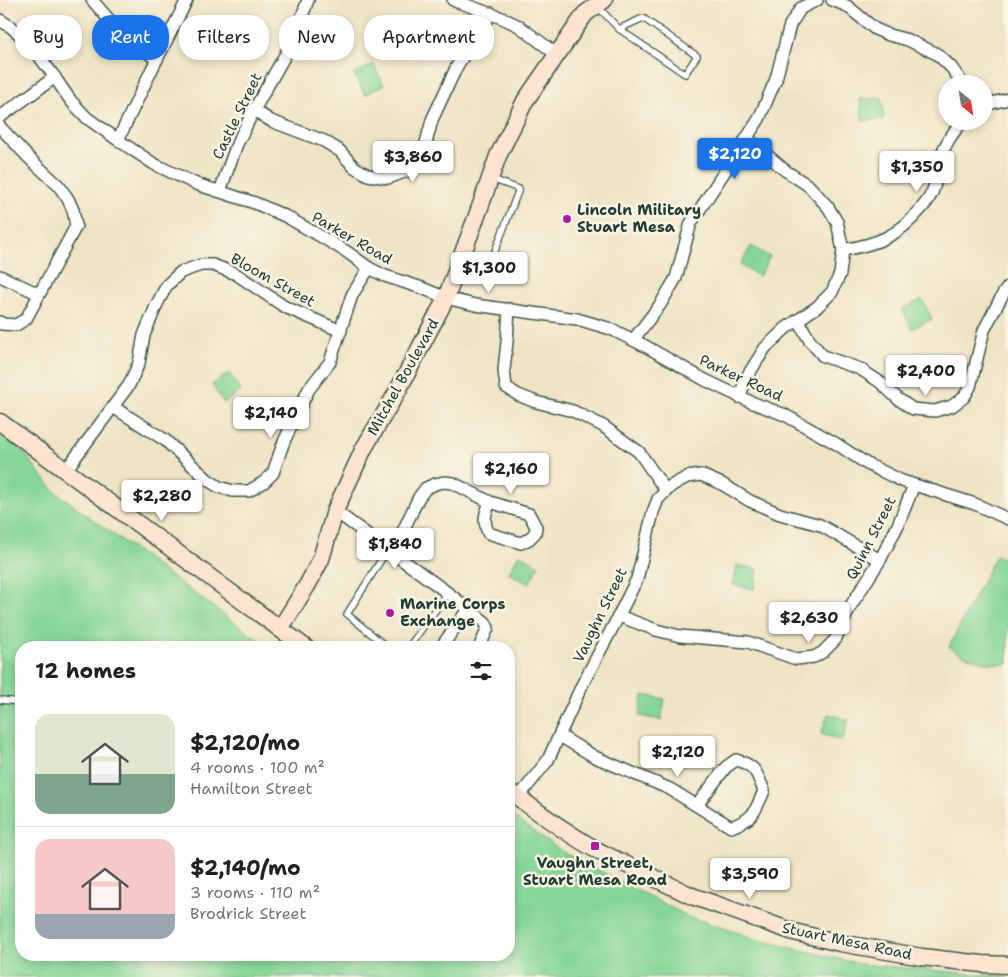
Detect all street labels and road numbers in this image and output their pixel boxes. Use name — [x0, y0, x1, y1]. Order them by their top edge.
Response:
street label: Castle Street — [207, 69, 267, 163]
street label: Parker Road — [308, 207, 396, 269]
street label: Bloom Street — [227, 249, 319, 311]
street label: Mitchel Boulevard — [362, 314, 444, 439]
street label: Parker Road — [696, 350, 786, 406]
street label: Quinn Street — [841, 493, 901, 583]
street label: Vaughn Street — [568, 564, 632, 666]
street label: Stuart Mesa Road — [780, 917, 914, 965]

